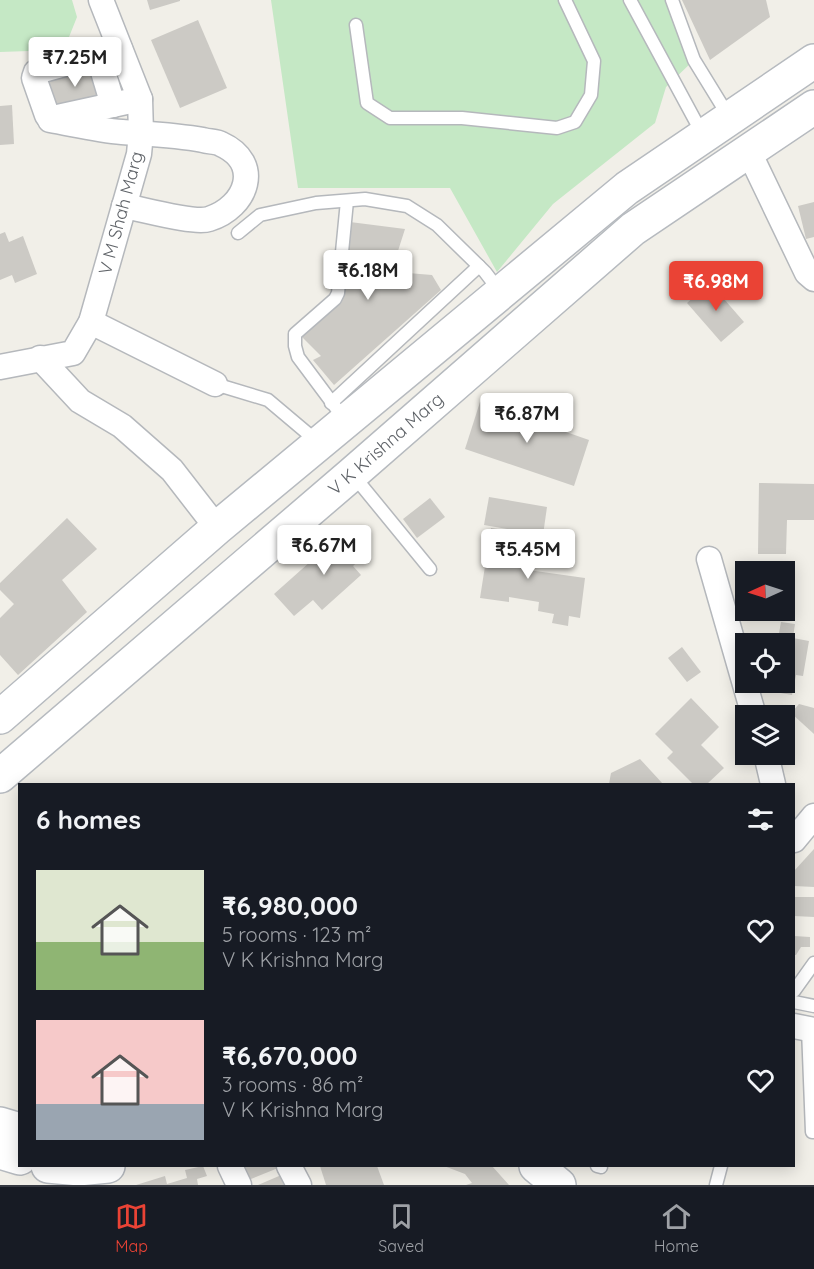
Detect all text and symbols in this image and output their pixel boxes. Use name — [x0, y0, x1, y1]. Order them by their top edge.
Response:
pin: ₹7.25M — [26, 37, 124, 88]
text: ₹7.25M — [43, 44, 107, 69]
street label: V M Shah Marg — [93, 149, 148, 277]
pin: ₹6.18M — [319, 250, 417, 301]
text: ₹6.18M — [337, 257, 399, 282]
pin: ₹6.98M — [667, 261, 765, 312]
text: ₹6.98M — [683, 268, 749, 293]
street label: V K Krishna Marg — [323, 387, 448, 500]
pin: ₹6.87M — [478, 393, 576, 444]
text: ₹6.87M — [494, 400, 560, 425]
pin: ₹6.67M — [275, 525, 373, 576]
pin: ₹5.45M — [479, 529, 577, 580]
text: ₹6.67M — [291, 532, 357, 557]
text: ₹5.45M — [495, 536, 561, 561]
north arrow — [735, 561, 795, 621]
map controls — [735, 561, 795, 765]
button: locate — [735, 633, 795, 693]
button: layers — [735, 705, 795, 765]
text: 6 homes — [36, 803, 141, 836]
icon: filters — [744, 803, 777, 836]
text: ₹6,980,000 — [222, 889, 358, 922]
icon: home — [84, 894, 156, 966]
icon: heart — [744, 914, 777, 947]
text: 5 rooms · 123 m² — [222, 922, 371, 947]
text: V K Krishna Marg — [222, 947, 383, 972]
text: ₹6,670,000 — [222, 1039, 358, 1072]
icon: home — [84, 1044, 156, 1116]
icon: heart — [744, 1064, 777, 1097]
text: 3 rooms · 86 m² — [222, 1072, 363, 1097]
text: V K Krishna Marg — [222, 1097, 383, 1122]
tab: Map — [115, 1200, 148, 1256]
tab: Saved — [378, 1200, 424, 1256]
tab: Home — [654, 1200, 699, 1256]

